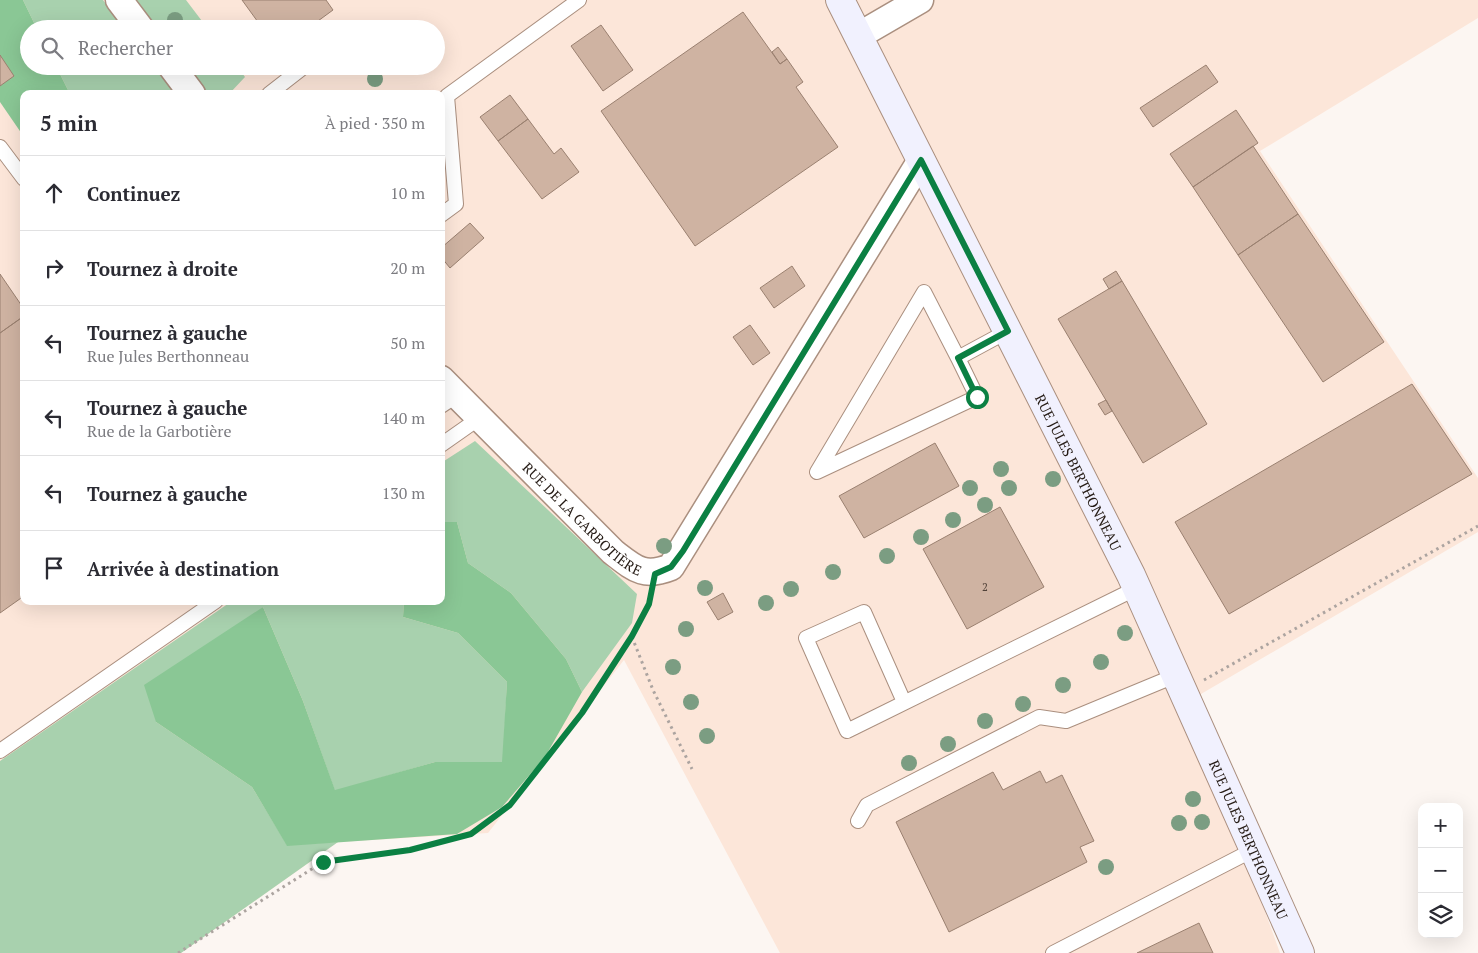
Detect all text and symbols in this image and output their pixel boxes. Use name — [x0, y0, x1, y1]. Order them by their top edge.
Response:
search box — [20, 20, 445, 75]
icon: search — [38, 34, 66, 62]
text: Rechercher — [78, 35, 173, 60]
text: 5 min — [40, 109, 97, 137]
text: À pied · 350 m — [325, 112, 425, 134]
icon: ahead — [40, 179, 68, 207]
text: Continuez — [87, 181, 180, 206]
text: 10 m — [390, 182, 425, 204]
icon: right — [40, 254, 68, 282]
text: Tournez à droite — [87, 256, 238, 281]
text: 20 m — [390, 257, 425, 279]
text: Tournez à gauche — [87, 320, 248, 345]
icon: left — [40, 329, 68, 357]
text: 50 m — [390, 332, 425, 354]
text: Rue Jules Berthonneau — [87, 345, 249, 367]
route start — [966, 386, 989, 409]
street label: RUE JULES BERTHONNEAU — [1031, 391, 1127, 554]
text: Tournez à gauche — [87, 395, 248, 420]
icon: left — [40, 404, 68, 432]
text: 140 m — [382, 407, 425, 429]
text: Rue de la Garbotière — [87, 420, 232, 442]
street label: RUE DE LA GARBOTIÈRE — [519, 458, 645, 579]
icon: left — [40, 479, 68, 507]
text: Tournez à gauche — [87, 481, 248, 506]
text: 130 m — [382, 482, 425, 504]
icon: arrive — [40, 554, 68, 582]
text: Arrivée à destination — [87, 556, 279, 581]
house number: 2 — [982, 580, 988, 594]
street label: RUE JULES BERTHONNEAU — [1205, 757, 1293, 923]
map controls — [1418, 803, 1463, 938]
button: + — [1418, 803, 1463, 848]
button: − — [1418, 848, 1463, 893]
route end — [312, 851, 335, 874]
button: layers — [1418, 893, 1463, 938]

